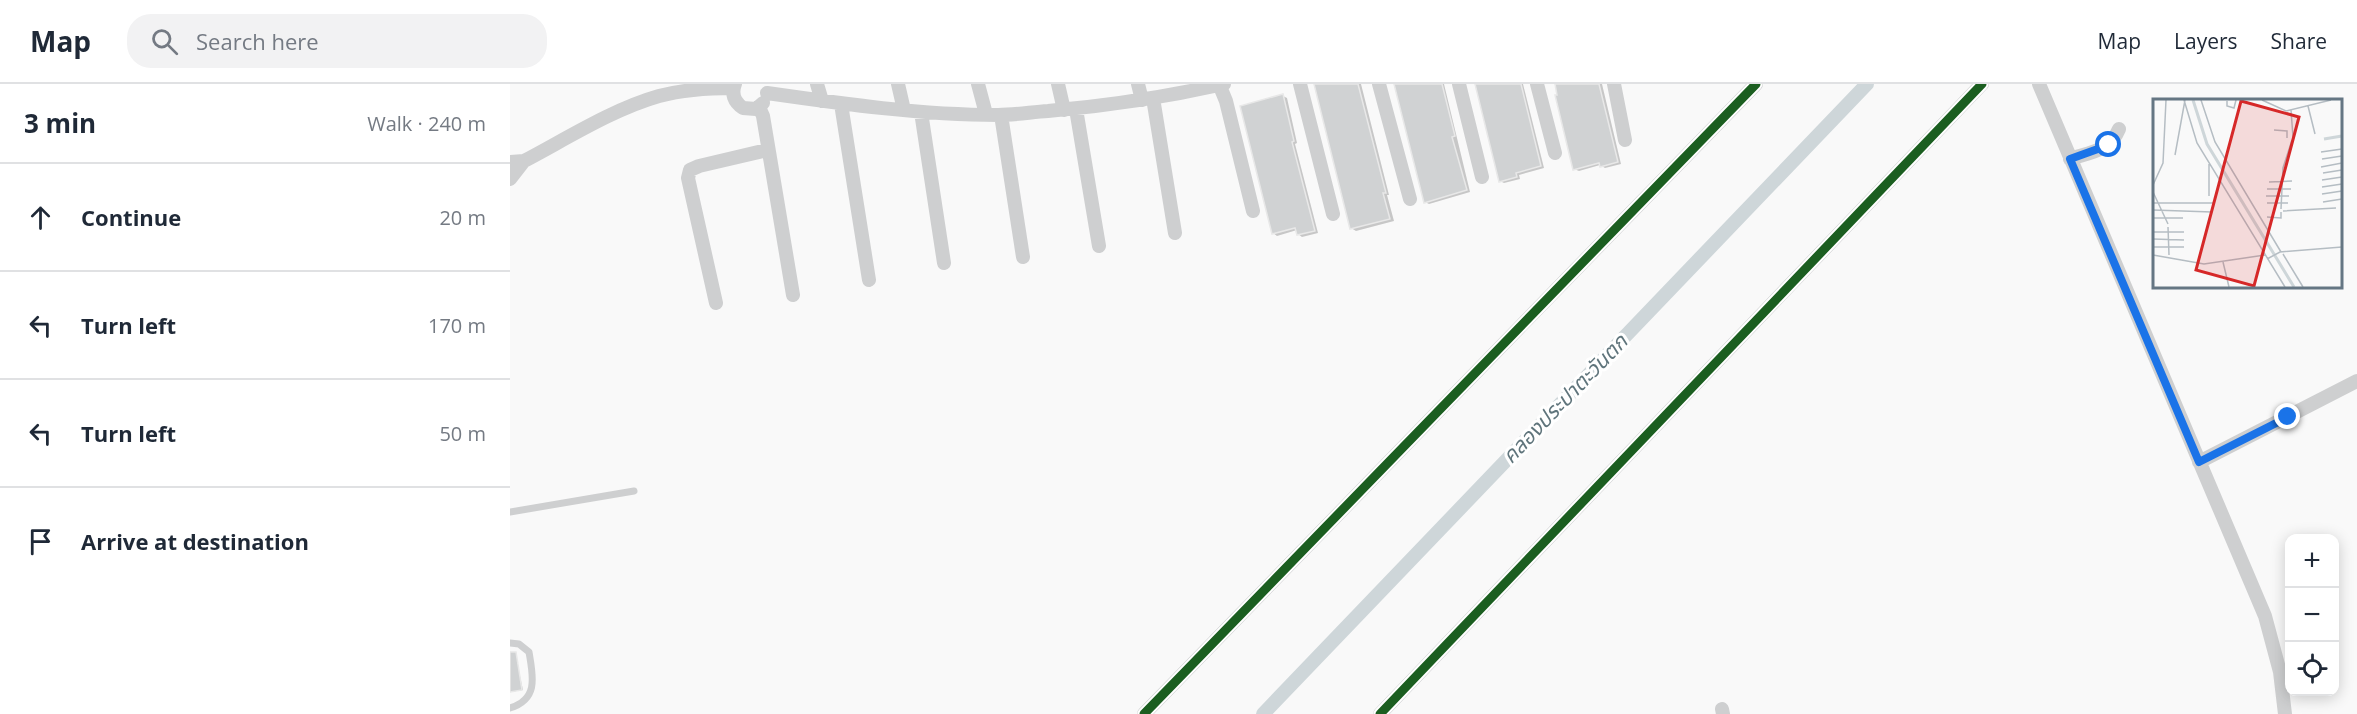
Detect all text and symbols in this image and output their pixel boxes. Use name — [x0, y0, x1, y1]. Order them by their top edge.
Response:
search box — [127, 14, 547, 68]
text: Map — [30, 22, 91, 60]
icon: search — [148, 25, 181, 58]
text: Search here — [196, 26, 319, 56]
text: Map — [2098, 27, 2141, 55]
text: Layers — [2174, 27, 2238, 55]
text: Share — [2271, 27, 2327, 55]
inset map — [2153, 99, 2342, 288]
text: 3 min — [24, 105, 96, 141]
text: Walk · 240 m — [367, 110, 486, 137]
route start — [2095, 131, 2121, 157]
icon: ahead — [24, 201, 57, 234]
text: Continue — [81, 202, 181, 232]
text: 20 m — [439, 204, 486, 231]
icon: left — [24, 309, 57, 342]
text: Turn left — [81, 310, 176, 340]
text: 170 m — [428, 312, 486, 339]
water label: คลองประปาตะวันตก — [1495, 327, 1634, 469]
route end — [2274, 403, 2300, 429]
icon: left — [24, 417, 57, 450]
text: Turn left — [81, 418, 176, 448]
text: 50 m — [439, 420, 486, 447]
icon: arrive — [24, 525, 57, 558]
text: Arrive at destination — [81, 526, 309, 556]
map controls — [2285, 534, 2339, 696]
button: + — [2285, 534, 2339, 588]
button: − — [2285, 588, 2339, 642]
button: locate — [2285, 642, 2339, 696]

